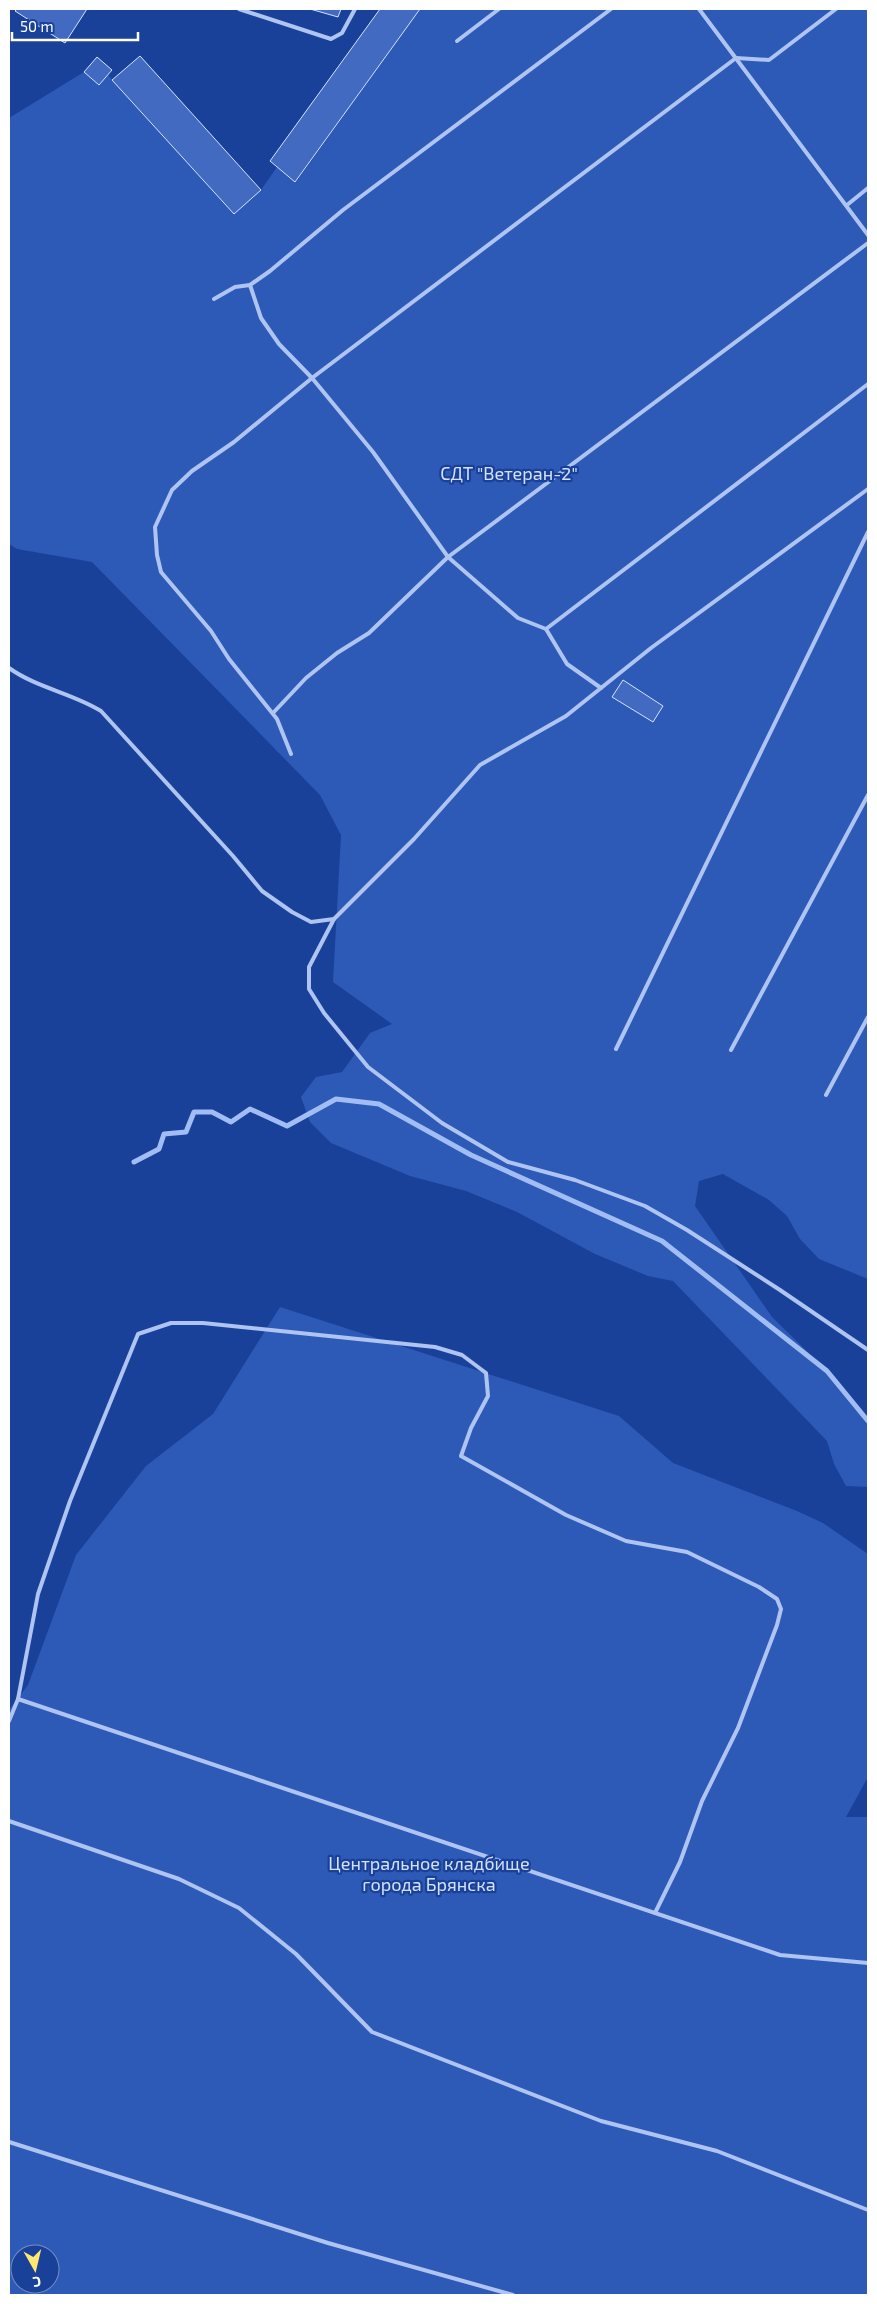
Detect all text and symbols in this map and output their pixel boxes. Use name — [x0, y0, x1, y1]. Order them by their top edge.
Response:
scale bar — [12, 10, 139, 42]
text: 50 m — [20, 17, 54, 35]
park label: СДТ "Ветеран-2" — [440, 462, 578, 484]
park label: Центральное кладбище города Брянска — [328, 1852, 530, 1895]
north arrow — [10, 2244, 60, 2294]
text: С — [32, 2273, 42, 2291]

